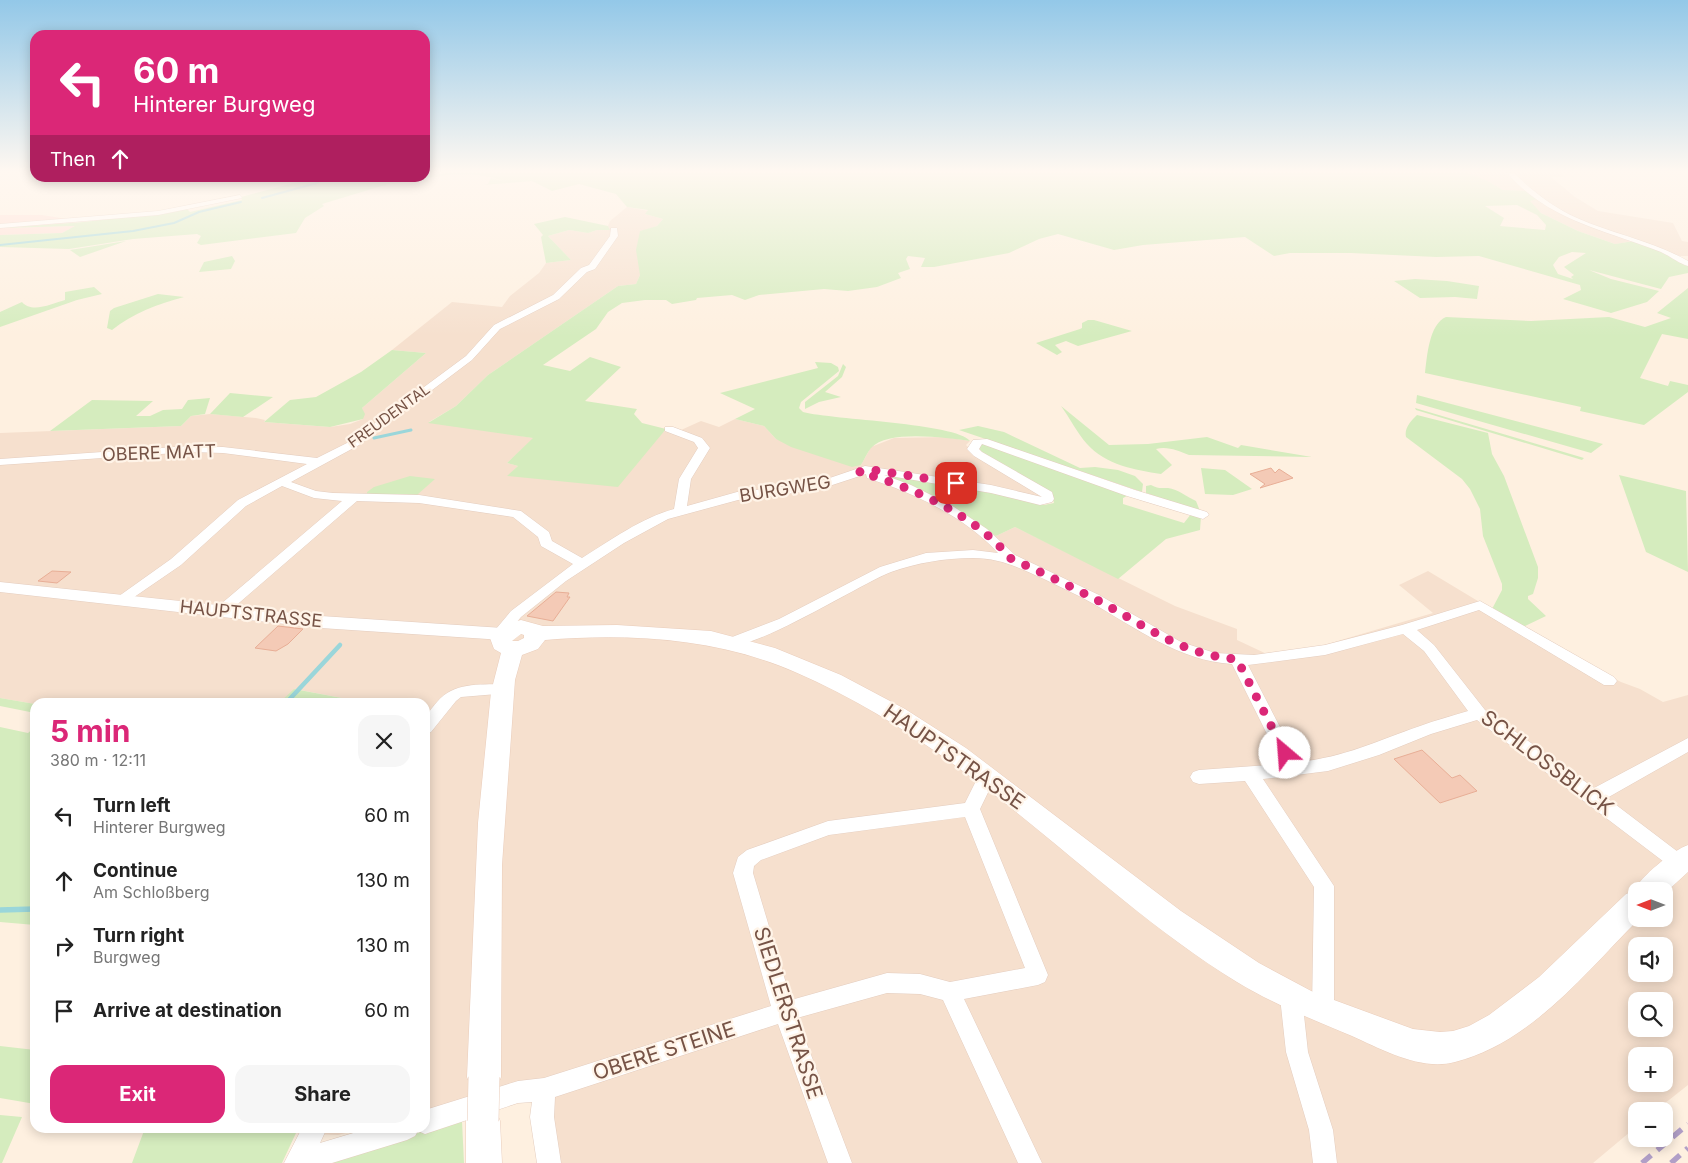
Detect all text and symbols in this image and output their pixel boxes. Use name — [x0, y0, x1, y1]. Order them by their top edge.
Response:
text: 60 m — [133, 49, 220, 91]
icon: left — [50, 50, 115, 115]
text: Hinterer Burgweg — [133, 91, 315, 117]
icon: ahead — [106, 145, 134, 173]
text: Then — [50, 148, 96, 171]
street label: FREUDENTAL — [344, 379, 434, 452]
street label: OBERE MATT — [102, 440, 216, 465]
pin — [935, 462, 977, 504]
icon: arrive — [942, 469, 970, 497]
street label: BURGWEG — [738, 471, 832, 506]
street label: HAUPTSTRASSE — [179, 596, 323, 631]
street label: HAUPTSTRASSE — [879, 698, 1030, 815]
street label: SCHLOSSBLICK — [1476, 705, 1618, 821]
text: 5 min — [50, 713, 130, 749]
button: close — [358, 715, 410, 767]
position arrow — [1258, 726, 1310, 778]
text: 380 m · 12:11 — [50, 750, 146, 770]
text: Turn left — [93, 794, 171, 817]
icon: left — [50, 802, 78, 830]
text: 60 m — [364, 804, 410, 827]
text: Hinterer Burgweg — [93, 817, 226, 837]
text: Continue — [93, 859, 178, 882]
icon: ahead — [50, 867, 78, 895]
text: 130 m — [357, 869, 410, 892]
text: Am Schloßberg — [93, 882, 209, 902]
north arrow — [1628, 882, 1672, 928]
map controls — [1628, 882, 1673, 1147]
text: Turn right — [93, 924, 184, 947]
street label: SIEDLERSTRASSE — [749, 924, 828, 1102]
icon: right — [50, 932, 78, 960]
text: 130 m — [357, 934, 410, 957]
button: sound — [1628, 937, 1673, 982]
text: Burgweg — [93, 947, 160, 967]
button: search — [1628, 992, 1673, 1037]
icon: arrive — [50, 997, 78, 1025]
text: Arrive at destination — [93, 999, 282, 1022]
text: 60 m — [364, 999, 410, 1022]
street label: OBERE STEINE — [590, 1016, 738, 1085]
button: + — [1628, 1047, 1673, 1092]
button: Exit — [50, 1065, 225, 1123]
button: Share — [235, 1065, 410, 1123]
button: − — [1628, 1102, 1673, 1147]

